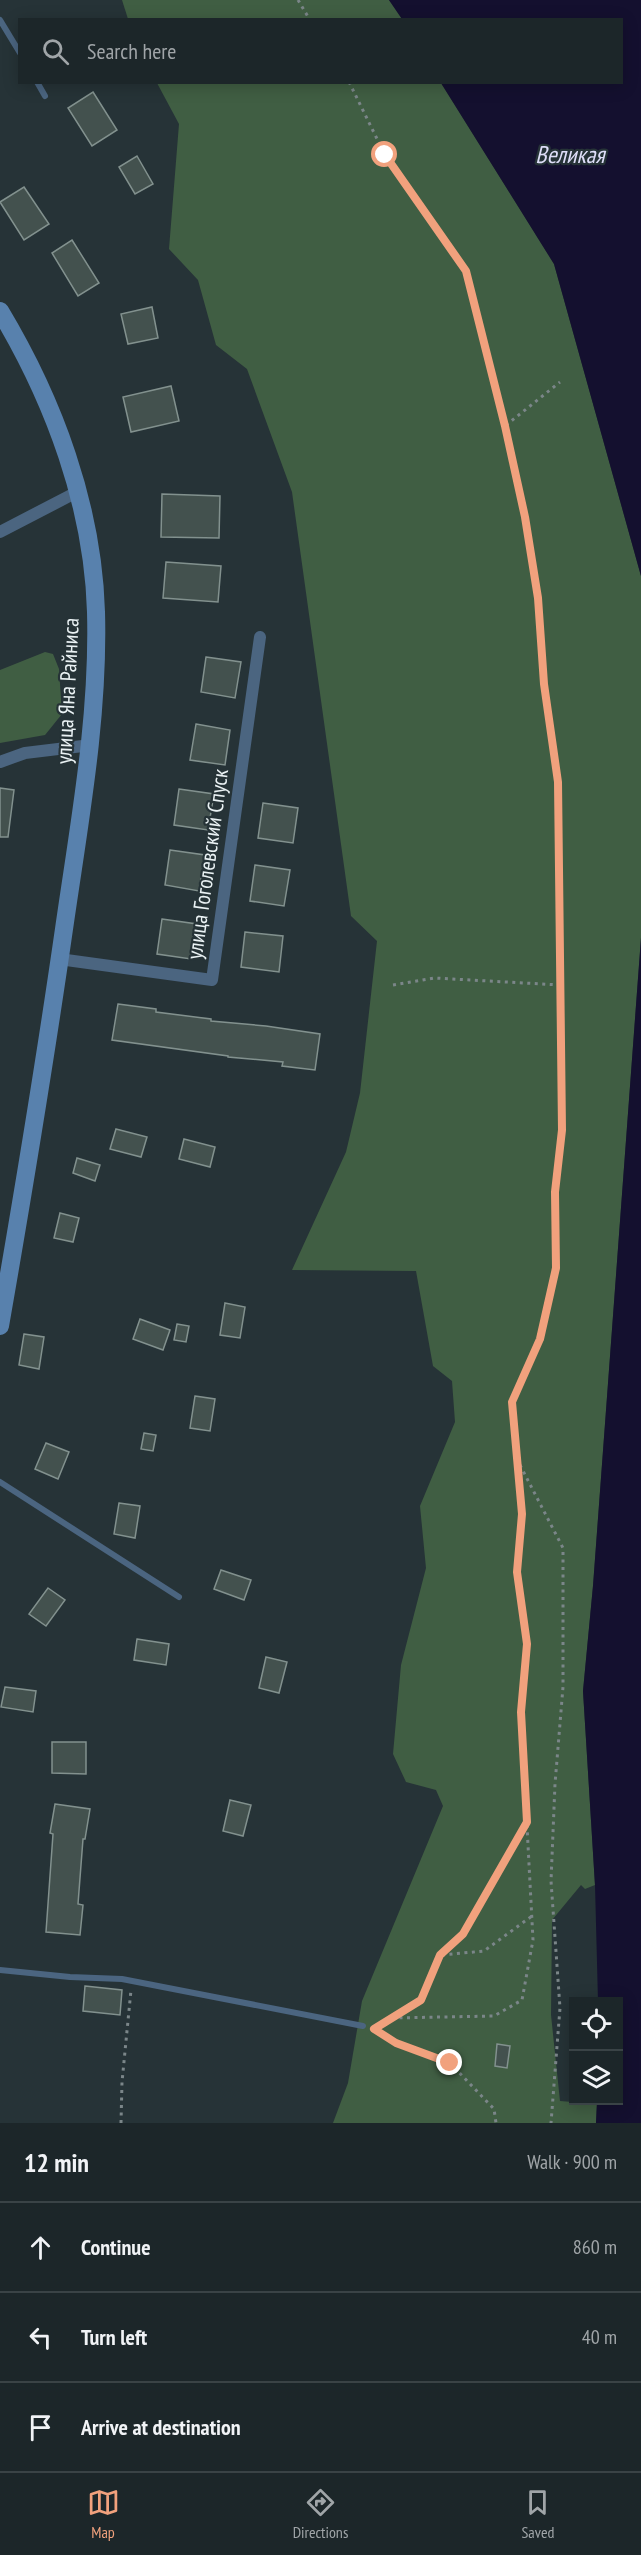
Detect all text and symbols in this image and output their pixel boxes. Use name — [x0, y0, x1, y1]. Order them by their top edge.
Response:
search box — [18, 18, 623, 84]
icon: search — [39, 35, 72, 68]
text: Search here — [87, 37, 176, 65]
water label: Великая — [535, 139, 606, 170]
route start — [371, 141, 397, 167]
street label: улица Яна Райниса — [49, 617, 85, 765]
street label: улица Гоголевский Спуск — [180, 766, 234, 961]
map controls — [569, 1997, 623, 2105]
button: locate — [569, 1997, 623, 2051]
route end — [436, 2049, 462, 2075]
button: layers — [569, 2051, 623, 2105]
text: 12 min — [24, 2146, 89, 2179]
text: Walk · 900 m — [527, 2149, 617, 2175]
icon: ahead — [24, 2231, 57, 2264]
text: Continue — [81, 2233, 151, 2261]
text: 860 m — [573, 2234, 617, 2260]
icon: left — [24, 2321, 57, 2354]
text: Turn left — [81, 2323, 147, 2351]
text: 40 m — [582, 2324, 617, 2350]
icon: arrive — [24, 2411, 57, 2444]
text: Arrive at destination — [81, 2413, 241, 2441]
tab: Map — [87, 2486, 120, 2542]
tab: Directions — [293, 2486, 348, 2542]
tab: Saved — [521, 2486, 554, 2542]

